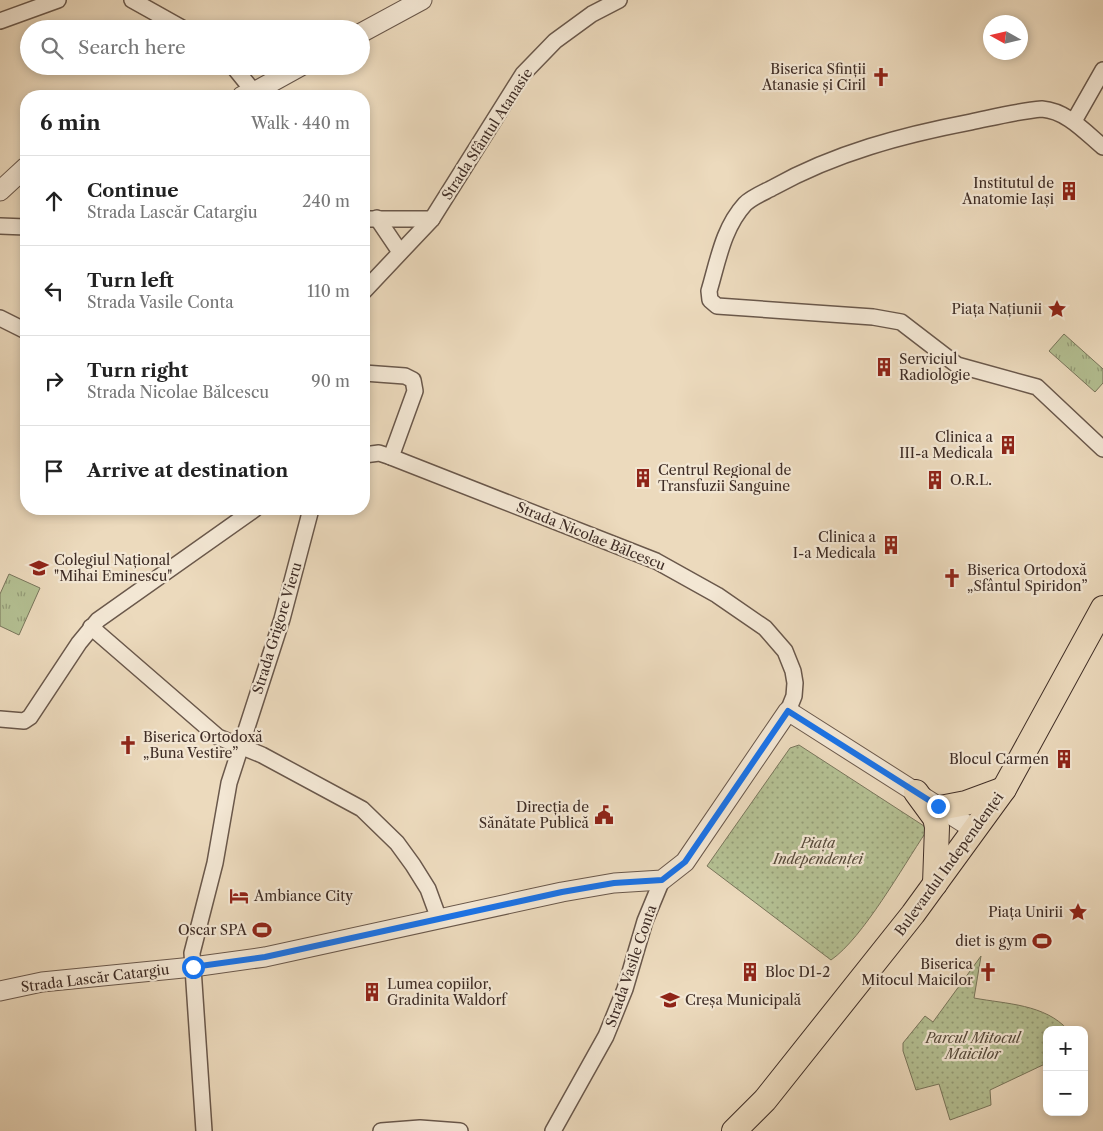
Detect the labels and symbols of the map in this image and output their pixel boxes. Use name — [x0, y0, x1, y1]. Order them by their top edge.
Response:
north arrow — [983, 15, 1028, 60]
place label: Biserica Sfinții Atanasie și Ciril — [761, 60, 866, 94]
street label: Strada Sfântul Atanasie — [438, 65, 536, 203]
church icon: Biserica Sfinții Atanasie și Ciril — [870, 66, 892, 88]
place label: Institutul de Anatomie Iași — [961, 174, 1054, 208]
building icon: Institutul de Anatomie Iași — [1058, 180, 1080, 202]
place icon: Piața Națiunii — [1046, 298, 1068, 320]
place label: Piața Națiunii — [951, 300, 1042, 318]
place label: Serviciul Radiologie — [899, 350, 970, 384]
building icon: Serviciul Radiologie — [873, 356, 895, 378]
place label: Clinica a III-a Medicala — [899, 428, 994, 462]
building icon: Clinica a III-a Medicala — [997, 434, 1019, 456]
place label: Centrul Regional de Transfuzii Sanguine — [658, 461, 792, 495]
building icon: Centrul Regional de Transfuzii Sanguine — [632, 467, 654, 489]
building icon: O.R.L. — [924, 469, 946, 491]
place label: O.R.L. — [950, 471, 992, 489]
street label: Strada Nicolae Bălcescu — [514, 498, 669, 574]
place label: Clinica a I-a Medicala — [793, 528, 877, 562]
building icon: Clinica a I-a Medicala — [880, 534, 902, 556]
place label: Colegiul Național "Mihai Eminescu" — [54, 551, 172, 585]
school or university icon: Colegiul Național "Mihai Eminescu" — [28, 557, 50, 579]
street label: Strada Grigore Vieru — [248, 560, 306, 696]
place label: Biserica Ortodoxă „Sfântul Spiridon” — [967, 561, 1088, 595]
church icon: Biserica Ortodoxă „Sfântul Spiridon” — [941, 567, 963, 589]
place label: Biserica Ortodoxă „Buna Vestire” — [143, 728, 263, 762]
church icon: Biserica Ortodoxă „Buna Vestire” — [117, 734, 139, 756]
building icon: Blocul Carmen — [1053, 748, 1075, 770]
place label: Blocul Carmen — [949, 750, 1049, 768]
street label: Bulevardul Independenței — [891, 789, 1007, 939]
route end — [927, 795, 950, 818]
place label: Direcția de Sănătate Publică — [479, 798, 590, 832]
public building icon: Direcția de Sănătate Publică — [593, 804, 615, 826]
park label: Piața Independenței — [772, 834, 865, 869]
hotel icon: Ambiance City — [228, 885, 250, 907]
place label: Ambiance City — [253, 887, 353, 905]
place icon: Piața Unirii — [1067, 901, 1089, 923]
street label: Strada Vasile Conta — [602, 902, 661, 1030]
place label: Piața Unirii — [988, 903, 1063, 921]
sports icon: Oscar SPA — [251, 919, 273, 941]
place label: Oscar SPA — [178, 921, 248, 939]
sports icon: diet is gym — [1031, 930, 1053, 952]
place label: diet is gym — [955, 932, 1027, 950]
place label: Biserica Mitocul Maicilor — [861, 955, 974, 989]
route start — [182, 956, 205, 979]
street label: Strada Lascăr Catargiu — [20, 960, 171, 996]
building icon: Bloc D1-2 — [739, 961, 761, 983]
church icon: Biserica Mitocul Maicilor — [977, 961, 999, 983]
place label: Bloc D1-2 — [765, 963, 830, 981]
place label: Lumea copiilor, Gradinita Waldorf — [387, 975, 508, 1009]
building icon: Lumea copiilor, Gradinita Waldorf — [361, 981, 383, 1003]
school or university icon: Creșa Municipală — [659, 989, 681, 1011]
place label: Creșa Municipală — [685, 991, 802, 1009]
park label: Parcul Mitocul Maicilor — [924, 1029, 1022, 1063]

